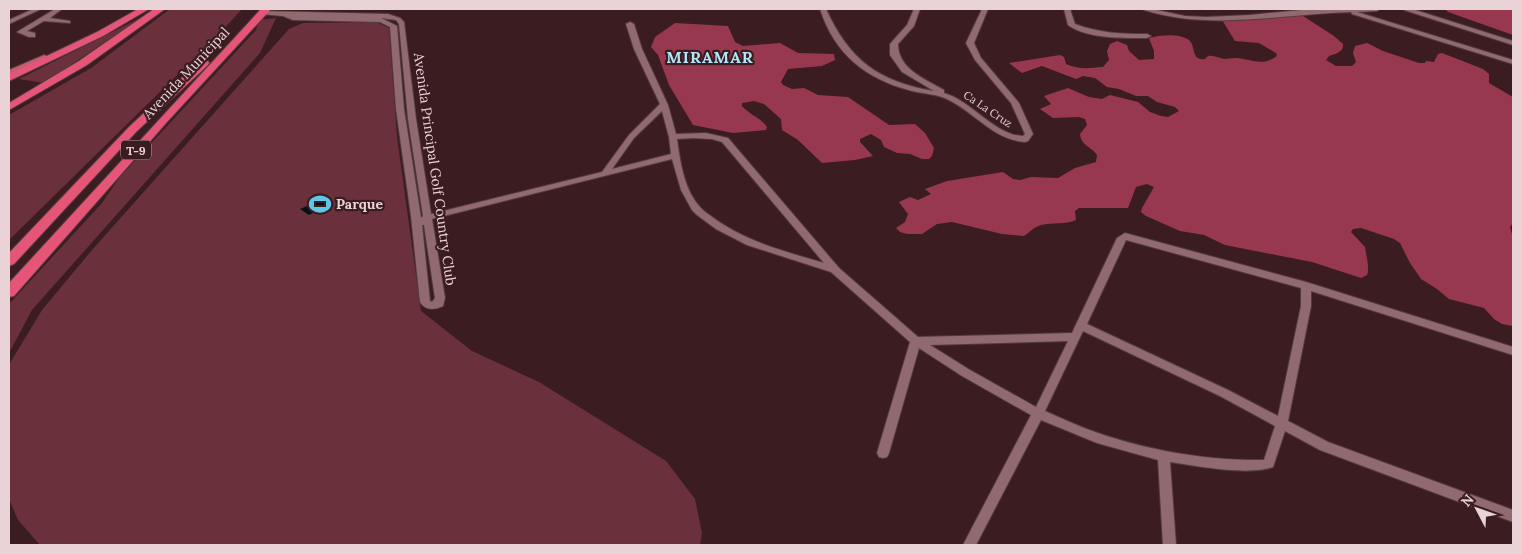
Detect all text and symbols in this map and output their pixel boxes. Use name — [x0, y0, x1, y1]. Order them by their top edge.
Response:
street label: Avenida Municipal — [138, 23, 233, 123]
district label: MIRAMAR — [666, 47, 754, 67]
street label: Avenida Principal Golf Country Club — [410, 50, 460, 287]
street label: Ca La Cruz — [961, 88, 1015, 131]
road number: T-9 — [121, 140, 151, 160]
sports icon: Parque — [307, 191, 333, 217]
place label: Parque — [336, 195, 383, 213]
north arrow — [1452, 484, 1502, 534]
text: N — [1457, 490, 1478, 510]

